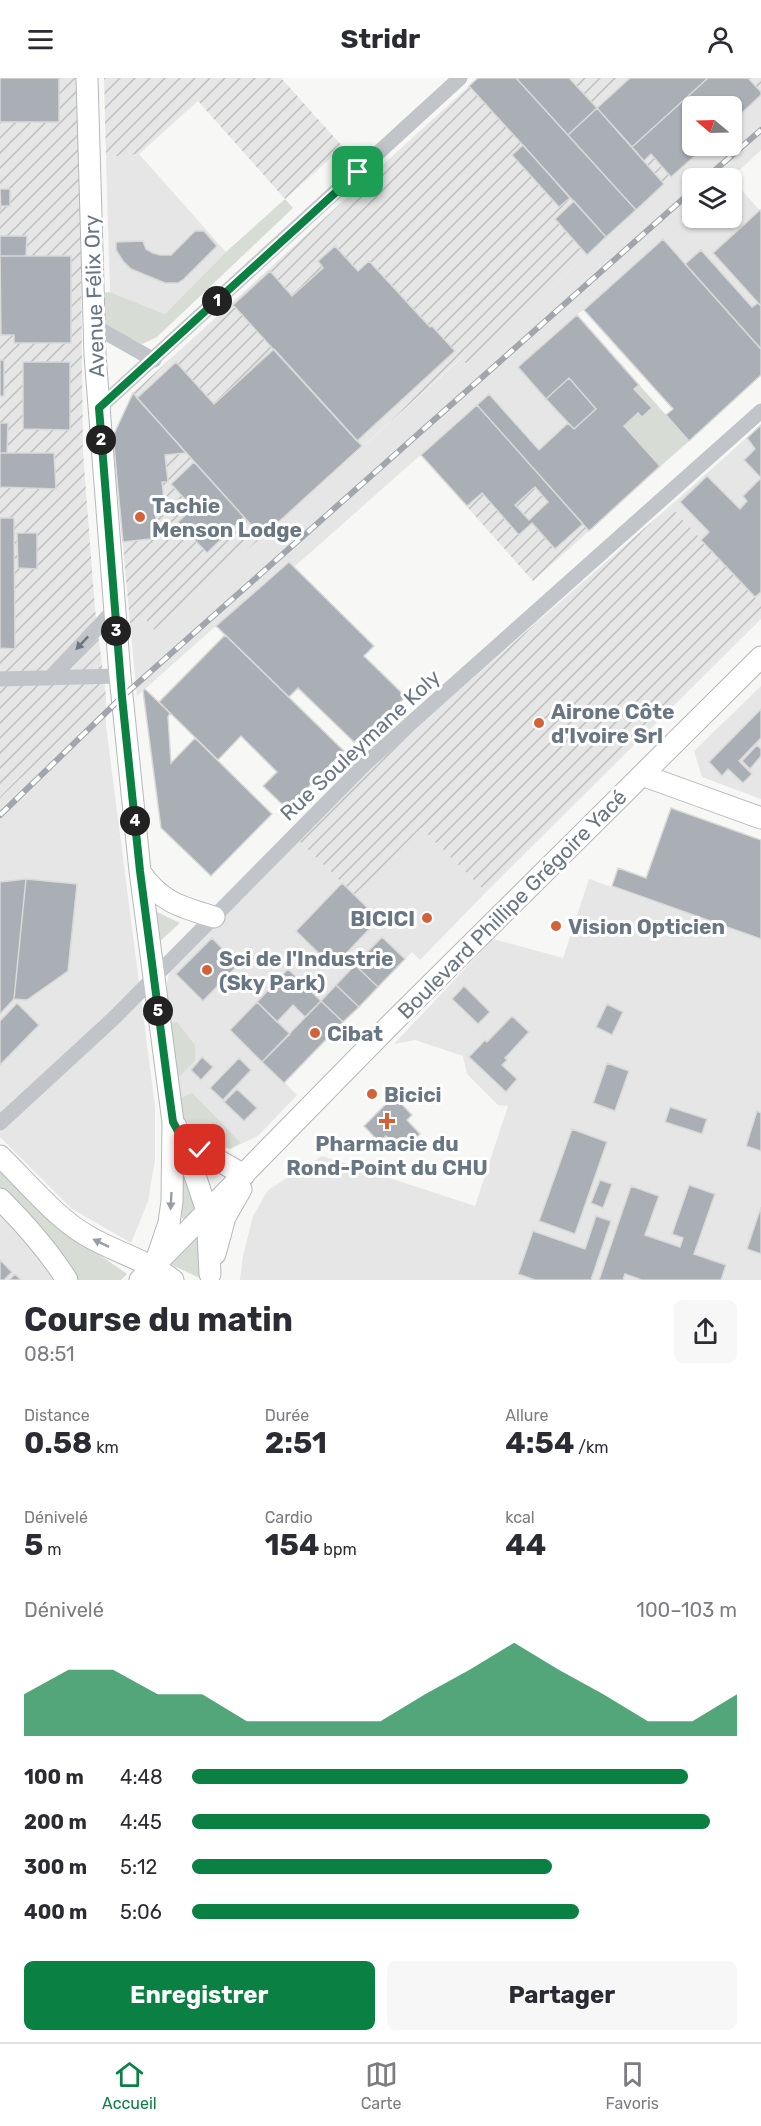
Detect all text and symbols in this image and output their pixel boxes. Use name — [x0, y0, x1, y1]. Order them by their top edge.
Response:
icon: menu — [24, 23, 57, 56]
text: Stridr — [341, 23, 420, 55]
icon: person — [704, 23, 737, 56]
north arrow — [682, 96, 742, 156]
map controls — [682, 96, 742, 228]
pin — [332, 146, 383, 197]
icon: arrive — [341, 155, 374, 188]
button: layers — [682, 168, 742, 228]
street label: Avenue Félix Ory — [79, 214, 109, 378]
pin: 1 — [202, 286, 232, 316]
text: 1 — [213, 291, 221, 310]
pin: 2 — [86, 425, 116, 455]
text: 2 — [96, 430, 106, 449]
place label: Tachie Menson Lodge — [152, 493, 302, 542]
marker: Tachie Menson Lodge — [133, 510, 147, 524]
pin: 3 — [101, 616, 131, 646]
text: 3 — [111, 621, 121, 640]
one-way arrow — [76, 636, 90, 650]
street label: Rue Souleymane Koly — [275, 664, 446, 826]
place label: Airone Côte d'Ivoire Srl — [551, 699, 675, 748]
marker: Airone Côte d'Ivoire Srl — [532, 716, 546, 730]
street label: Boulevard Phillipe Grégoire Yacé — [392, 784, 632, 1024]
pin: 4 — [120, 806, 150, 836]
text: 4 — [130, 811, 140, 830]
place label: BICICI — [350, 906, 415, 931]
marker: BICICI — [420, 911, 434, 925]
place label: Vision Opticien — [568, 914, 725, 939]
marker: Vision Opticien — [549, 919, 563, 933]
place label: Sci de l'Industrie (Sky Park) — [219, 946, 394, 995]
marker: Sci de l'Industrie (Sky Park) — [200, 963, 214, 977]
pin: 5 — [143, 996, 173, 1026]
text: 5 — [153, 1001, 163, 1020]
place label: Cibat — [327, 1021, 383, 1046]
marker: Cibat — [308, 1026, 322, 1040]
place label: Bicici — [384, 1082, 442, 1107]
marker: Bicici — [365, 1087, 379, 1101]
marker: Pharmacie du Rond-Point du CHU — [380, 1114, 394, 1128]
pin — [174, 1124, 225, 1175]
place label: Pharmacie du Rond-Point du CHU — [286, 1131, 488, 1180]
icon: check — [183, 1133, 216, 1166]
one-way arrow — [166, 1192, 176, 1211]
one-way arrow — [92, 1238, 109, 1247]
text: Course du matin — [24, 1300, 293, 1339]
button: share — [674, 1300, 737, 1363]
text: 08:51 — [24, 1342, 75, 1366]
text: Distance — [24, 1406, 90, 1425]
text: Durée — [265, 1406, 309, 1425]
text: Allure — [505, 1406, 548, 1425]
text: 0.58 — [24, 1425, 92, 1461]
text: 2:51 — [265, 1425, 327, 1461]
text: 4:54 — [505, 1425, 574, 1461]
text: km — [92, 1438, 119, 1457]
text: /km — [574, 1438, 609, 1457]
text: Dénivelé — [24, 1508, 88, 1527]
text: Cardio — [265, 1508, 313, 1527]
text: kcal — [505, 1508, 535, 1527]
text: 5 — [24, 1527, 43, 1563]
text: 154 — [265, 1527, 319, 1563]
text: 44 — [505, 1527, 546, 1563]
text: m — [43, 1540, 62, 1559]
text: bpm — [319, 1540, 357, 1559]
text: Dénivelé — [24, 1598, 104, 1622]
text: 100–103 m — [636, 1598, 737, 1622]
text: 100 m — [24, 1765, 84, 1789]
text: 4:48 — [120, 1765, 163, 1789]
text: 200 m — [24, 1810, 87, 1834]
text: 4:45 — [120, 1810, 162, 1834]
text: 300 m — [24, 1855, 87, 1879]
text: 5:12 — [120, 1855, 157, 1879]
text: 400 m — [24, 1900, 87, 1924]
text: 5:06 — [120, 1900, 162, 1924]
button: Enregistrer — [24, 1961, 375, 2030]
button: Partager — [387, 1961, 737, 2030]
tab: Accueil — [102, 2058, 157, 2113]
tab: Carte — [361, 2058, 402, 2113]
tab: Favoris — [606, 2058, 659, 2113]

